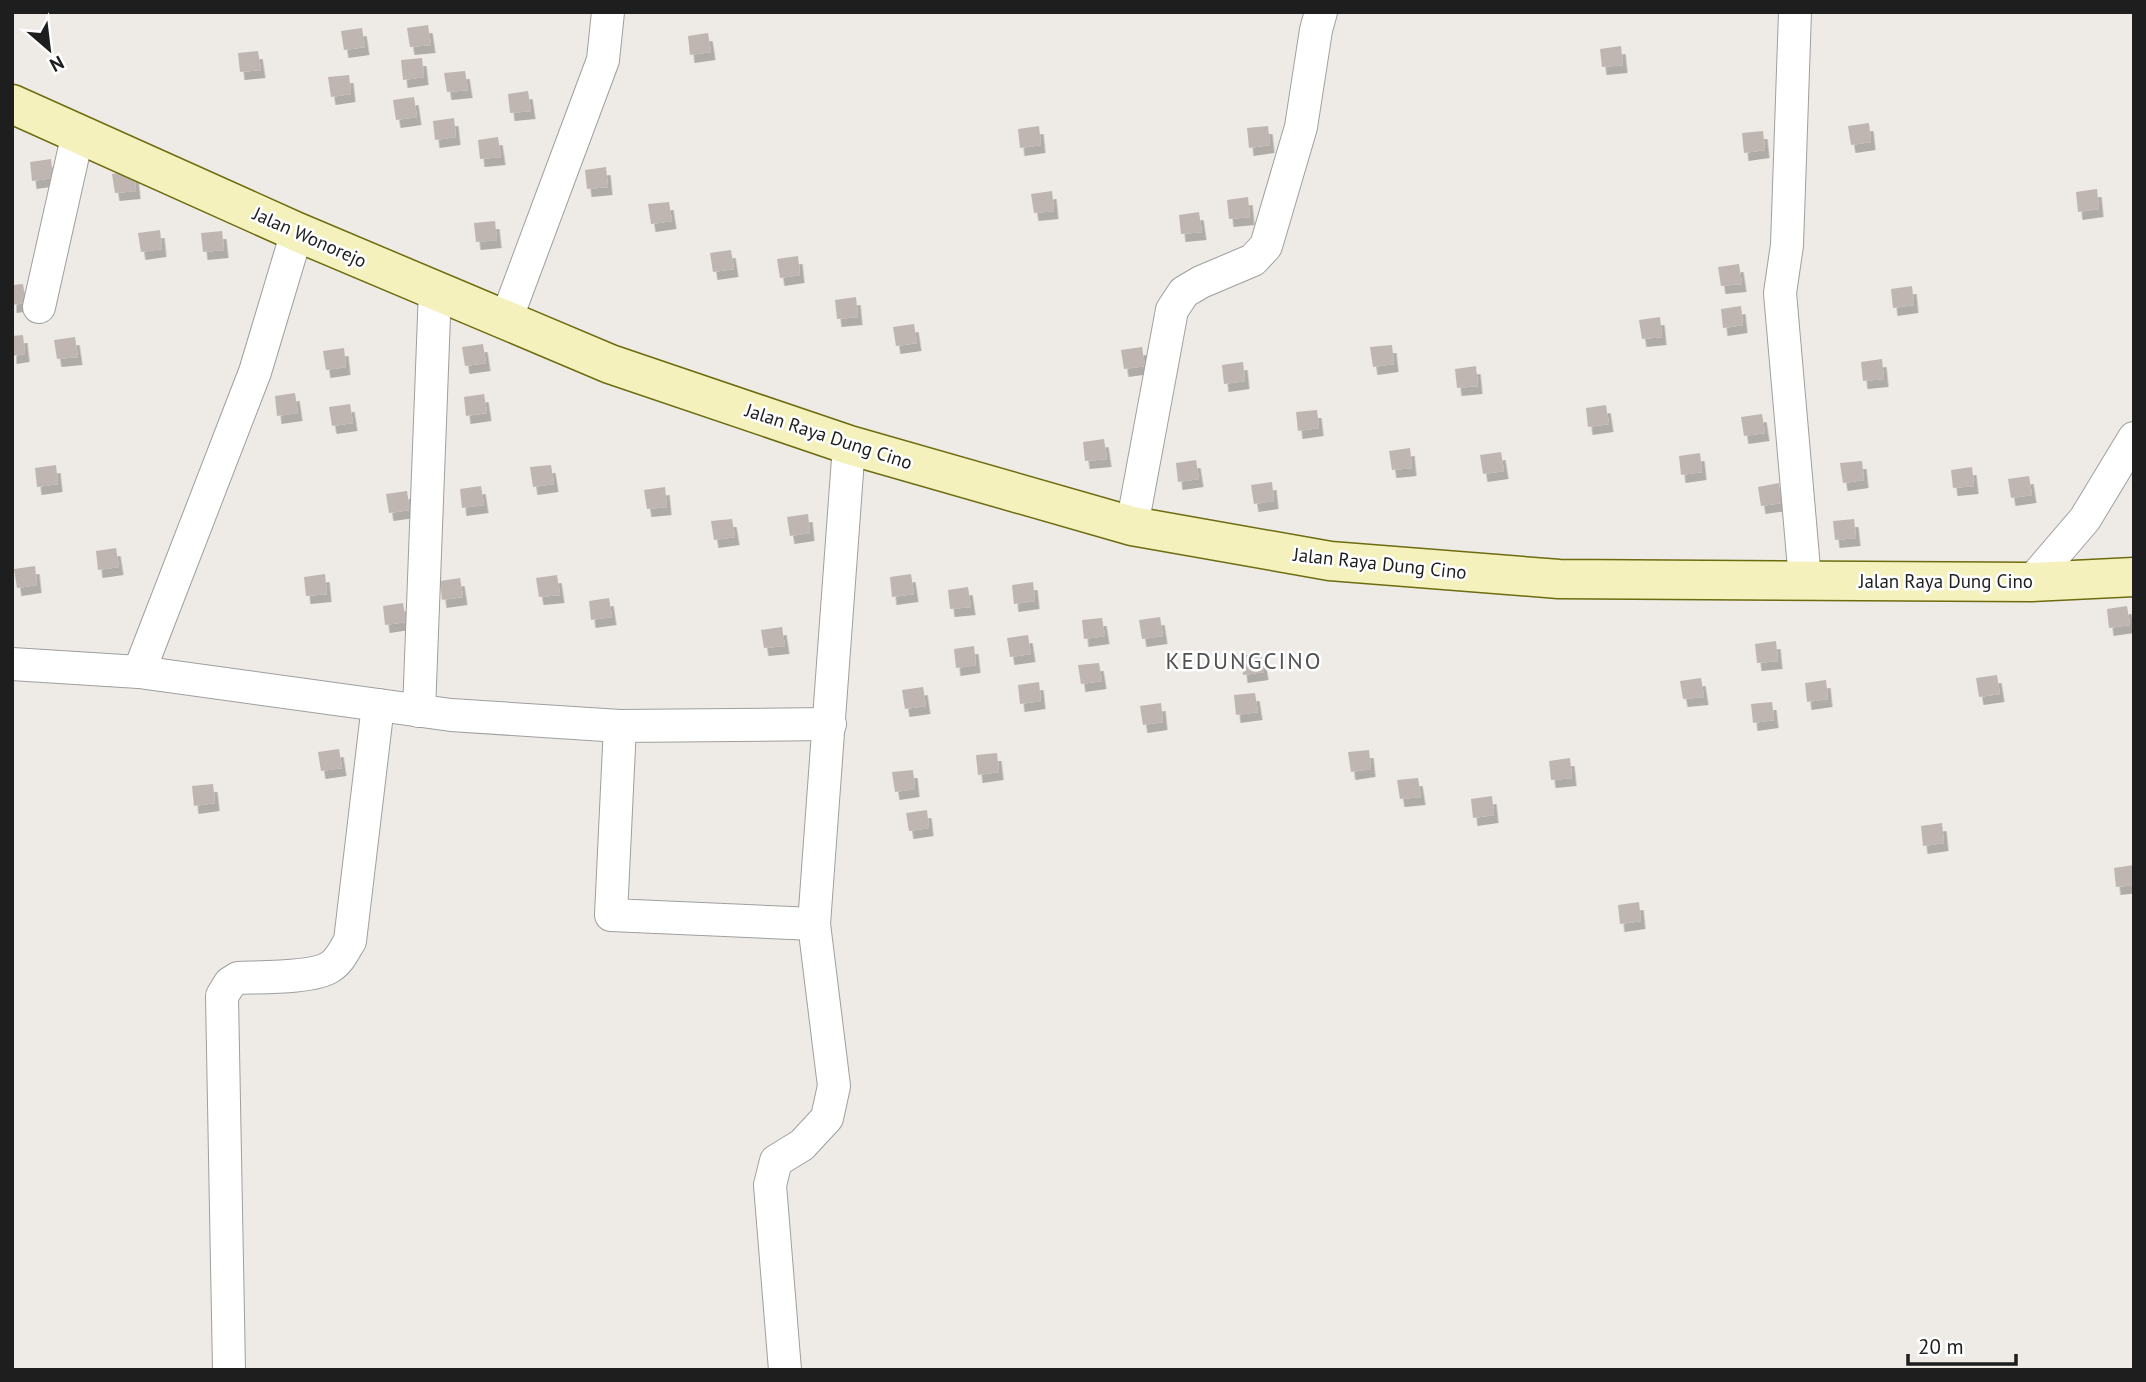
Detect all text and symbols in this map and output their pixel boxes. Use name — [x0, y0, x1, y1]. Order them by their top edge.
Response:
north arrow — [14, 14, 84, 84]
text: N — [46, 50, 68, 78]
street label: Jalan Wonorejo — [248, 201, 371, 273]
street label: Jalan Raya Dung Cino — [742, 397, 916, 474]
street label: Jalan Raya Dung Cino — [1291, 542, 1468, 584]
street label: Jalan Raya Dung Cino — [1858, 569, 2033, 593]
district label: KEDUNGCINO — [1166, 646, 1323, 675]
scale bar — [1908, 1322, 2016, 1366]
text: 20 m — [1918, 1333, 1964, 1360]

